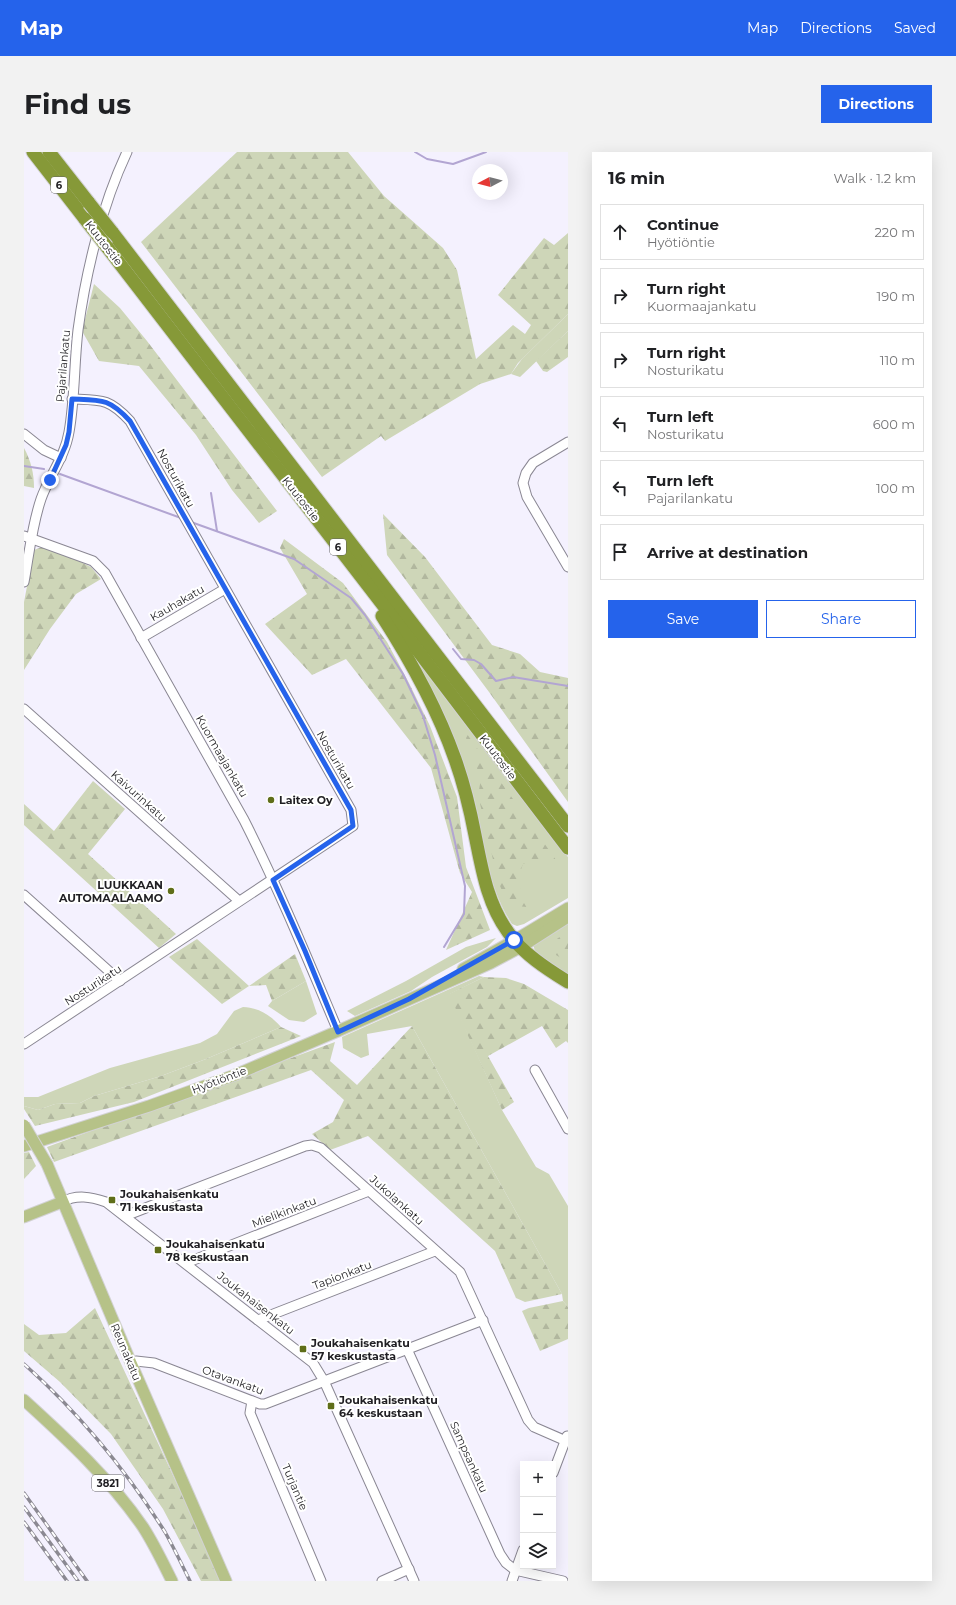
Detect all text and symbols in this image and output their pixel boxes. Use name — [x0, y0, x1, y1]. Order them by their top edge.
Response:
text: Map — [20, 17, 63, 40]
text: Map — [747, 19, 778, 37]
text: Directions — [800, 19, 872, 37]
text: Saved — [894, 19, 936, 37]
button: Directions — [821, 85, 932, 123]
text: Find us — [24, 87, 131, 121]
north arrow — [472, 164, 508, 200]
text: 16 min — [608, 168, 665, 188]
text: Walk · 1.2 km — [833, 170, 916, 186]
road number: 6 — [51, 177, 67, 193]
text: Continue — [647, 215, 719, 234]
street label: Kuutostie — [82, 218, 126, 268]
icon: ahead — [609, 221, 631, 243]
text: 220 m — [874, 224, 915, 240]
text: Hyötiöntie — [647, 234, 715, 250]
text: Turn right — [647, 279, 726, 298]
icon: right — [609, 285, 631, 307]
text: 190 m — [877, 288, 915, 304]
text: Kuormaajankatu — [647, 298, 756, 314]
street label: Pajarilankatu — [53, 329, 73, 403]
text: Turn right — [647, 343, 726, 362]
icon: right — [609, 349, 631, 371]
text: 110 m — [880, 352, 915, 368]
text: Nosturikatu — [647, 362, 724, 378]
text: Turn left — [647, 407, 714, 426]
icon: left — [609, 413, 631, 435]
text: 600 m — [873, 416, 915, 432]
text: Nosturikatu — [647, 426, 724, 442]
street label: Nosturikatu — [154, 446, 198, 510]
route end — [41, 471, 59, 489]
text: Turn left — [647, 471, 714, 490]
street label: Kuutostie — [279, 474, 323, 524]
icon: left — [609, 477, 631, 499]
text: 100 m — [876, 480, 915, 496]
text: Pajarilankatu — [647, 490, 733, 506]
road number: 6 — [330, 539, 346, 555]
icon: arrive — [609, 541, 631, 563]
text: Arrive at destination — [647, 543, 808, 562]
street label: Kauhakatu — [147, 582, 207, 624]
button: Save — [608, 600, 758, 638]
button: Share — [766, 600, 916, 638]
street label: Kuormaajankatu — [193, 712, 251, 800]
street label: Nosturikatu — [314, 728, 358, 792]
street label: Kuutostie — [476, 732, 520, 783]
street label: Kaivurinkatu — [108, 767, 170, 825]
place label: Laitex Oy — [279, 793, 333, 807]
marker: Laitex Oy — [266, 795, 276, 805]
place label: LUUKKAAN AUTOMAALAAMO — [58, 878, 163, 905]
marker: LUUKKAAN AUTOMAALAAMO — [166, 886, 176, 896]
route start — [505, 931, 523, 949]
street label: Nosturikatu — [62, 961, 124, 1009]
street label: Hyötiöntie — [190, 1063, 249, 1097]
street label: Jukolankatu — [366, 1171, 427, 1228]
place label: Joukahaisenkatu 71 keskustasta — [119, 1187, 219, 1214]
street label: Mielikinkatu — [250, 1193, 318, 1231]
marker: Joukahaisenkatu 71 keskustasta — [107, 1195, 117, 1205]
place label: Joukahaisenkatu 78 keskustaan — [165, 1237, 265, 1264]
marker: Joukahaisenkatu 78 keskustaan — [153, 1245, 163, 1255]
street label: Tapionkatu — [311, 1257, 373, 1293]
street label: Joukahaisenkatu — [214, 1268, 297, 1337]
street label: Reunakatu — [108, 1321, 144, 1383]
place label: Joukahaisenkatu 57 keskustasta — [310, 1336, 410, 1363]
marker: Joukahaisenkatu 57 keskustasta — [298, 1344, 308, 1354]
street label: Otavankatu — [200, 1362, 266, 1398]
place label: Joukahaisenkatu 64 keskustaan — [338, 1393, 438, 1420]
marker: Joukahaisenkatu 64 keskustaan — [326, 1401, 336, 1411]
street label: Sampsankatu — [447, 1419, 491, 1495]
map controls — [520, 1461, 556, 1569]
button: + — [520, 1461, 556, 1497]
street label: Turjantie — [279, 1462, 311, 1513]
road number: 3821 — [92, 1475, 124, 1491]
button: − — [520, 1497, 556, 1533]
button: layers — [520, 1533, 556, 1569]

